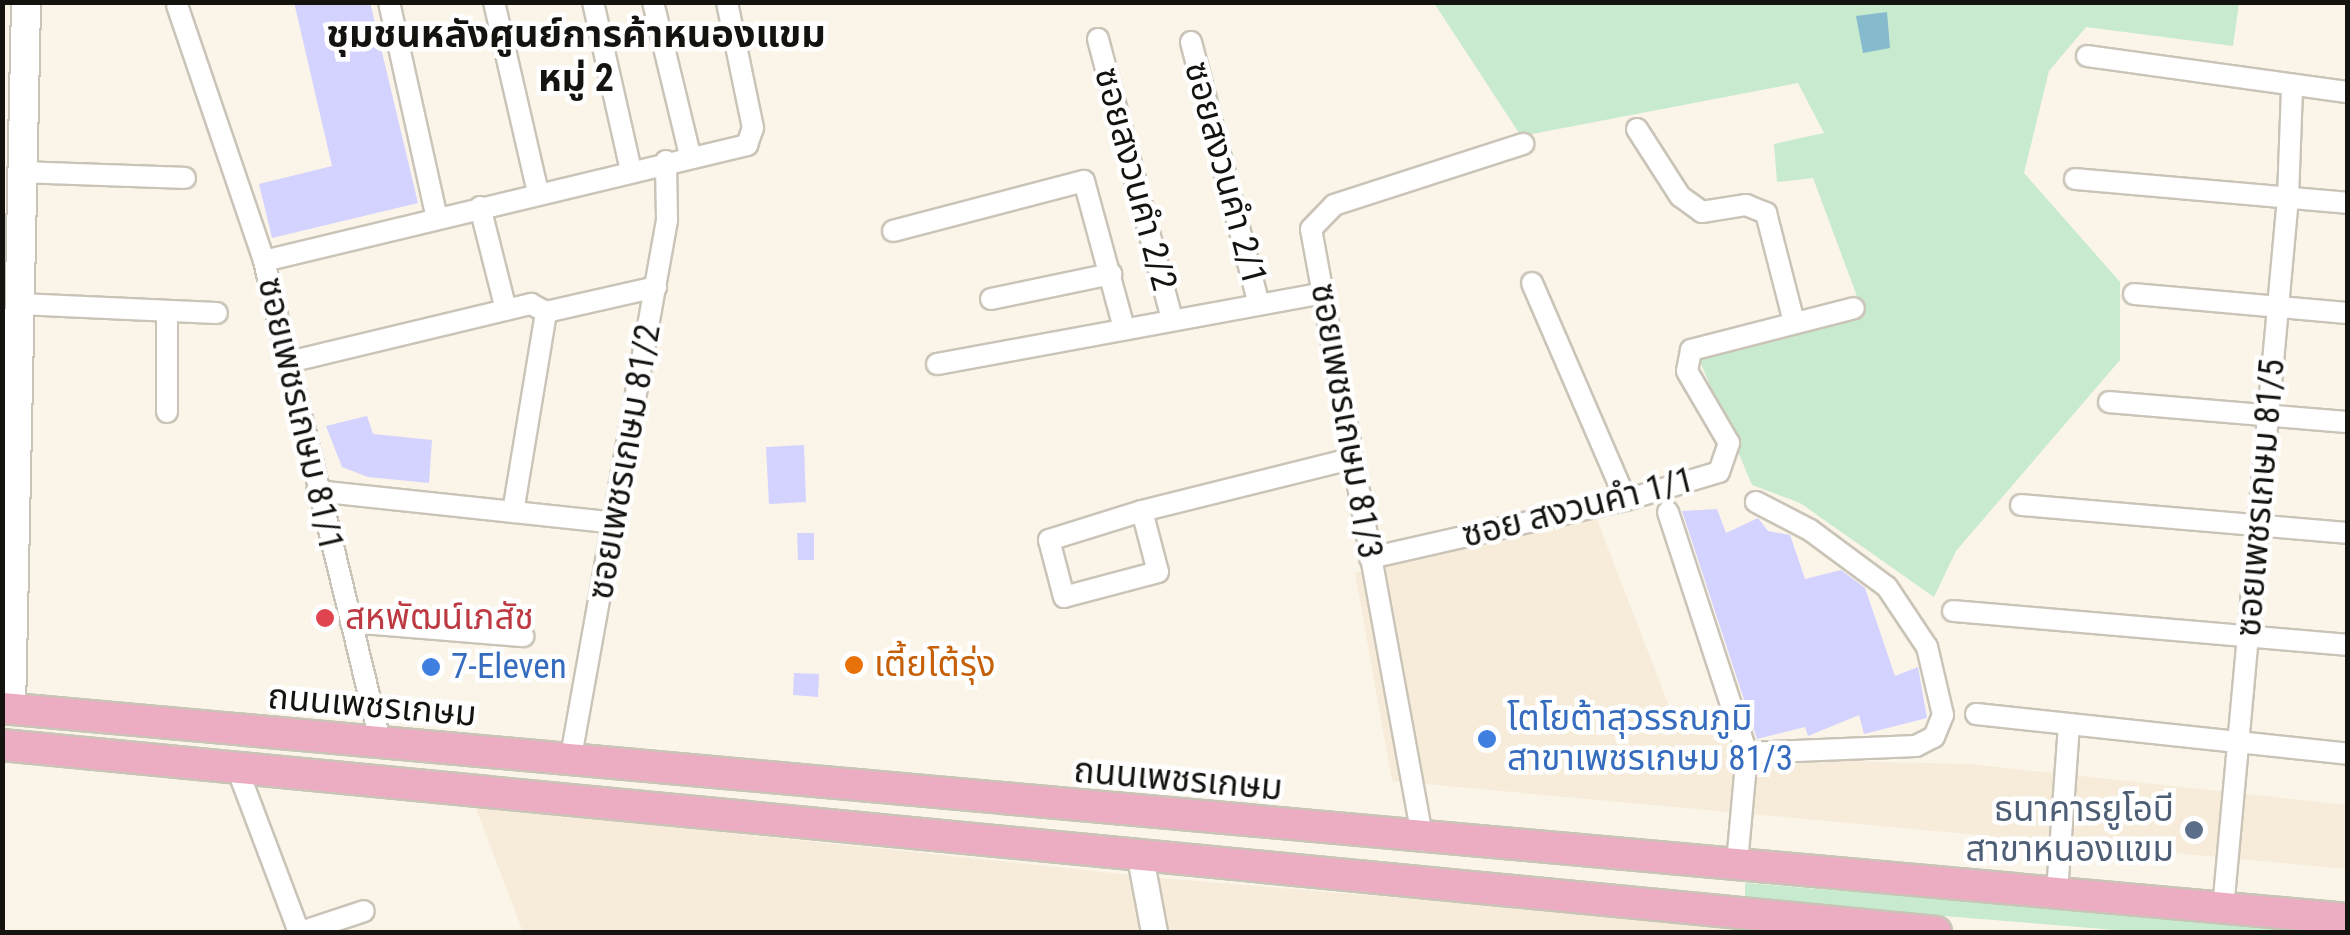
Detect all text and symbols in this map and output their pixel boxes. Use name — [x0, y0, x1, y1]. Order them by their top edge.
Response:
district label: ชุมชนหลังศูนย์การค้าหนองแขม หมู่ 2 — [326, 12, 826, 101]
street label: ซอยสงวนคำ 2/1 — [1175, 57, 1275, 289]
street label: ซอยสงวนคำ 2/2 — [1085, 63, 1185, 295]
street label: ซอยเพชรเกษม 81/1 — [248, 273, 352, 555]
street label: ซอยเพชรเกษม 81/3 — [1301, 280, 1391, 562]
street label: ซอยเพชรเกษม 81/2 — [580, 321, 670, 603]
street label: ซอยเพชรเกษม 81/5 — [2228, 357, 2294, 639]
street label: ซอย สงวนคำ 1/1 — [1458, 459, 1698, 557]
place label: สหพัฒน์เภสัช — [345, 597, 534, 639]
marker: สหพัฒน์เภสัช — [314, 607, 336, 629]
place label: เตี้ยโต้รุ่ง — [874, 644, 996, 686]
place label: 7-Eleven — [451, 646, 567, 688]
marker: เตี้ยโต้รุ่ง — [843, 654, 865, 676]
marker: 7-Eleven — [420, 656, 442, 678]
street label: ถนนเพชรเกษม — [266, 676, 478, 736]
place label: โตโยต้าสุวรรณภูมิ สาขาเพชรเกษม 81/3 — [1507, 698, 1793, 780]
marker: โตโยต้าสุวรรณภูมิ สาขาเพชรเกษม 81/3 — [1476, 728, 1498, 750]
street label: ถนนเพชรเกษม — [1072, 750, 1284, 810]
place label: ธนาคารยูโอบี สาขาหนองแขม — [1965, 789, 2174, 871]
marker: ธนาคารยูโอบี สาขาหนองแขม — [2183, 819, 2205, 841]

